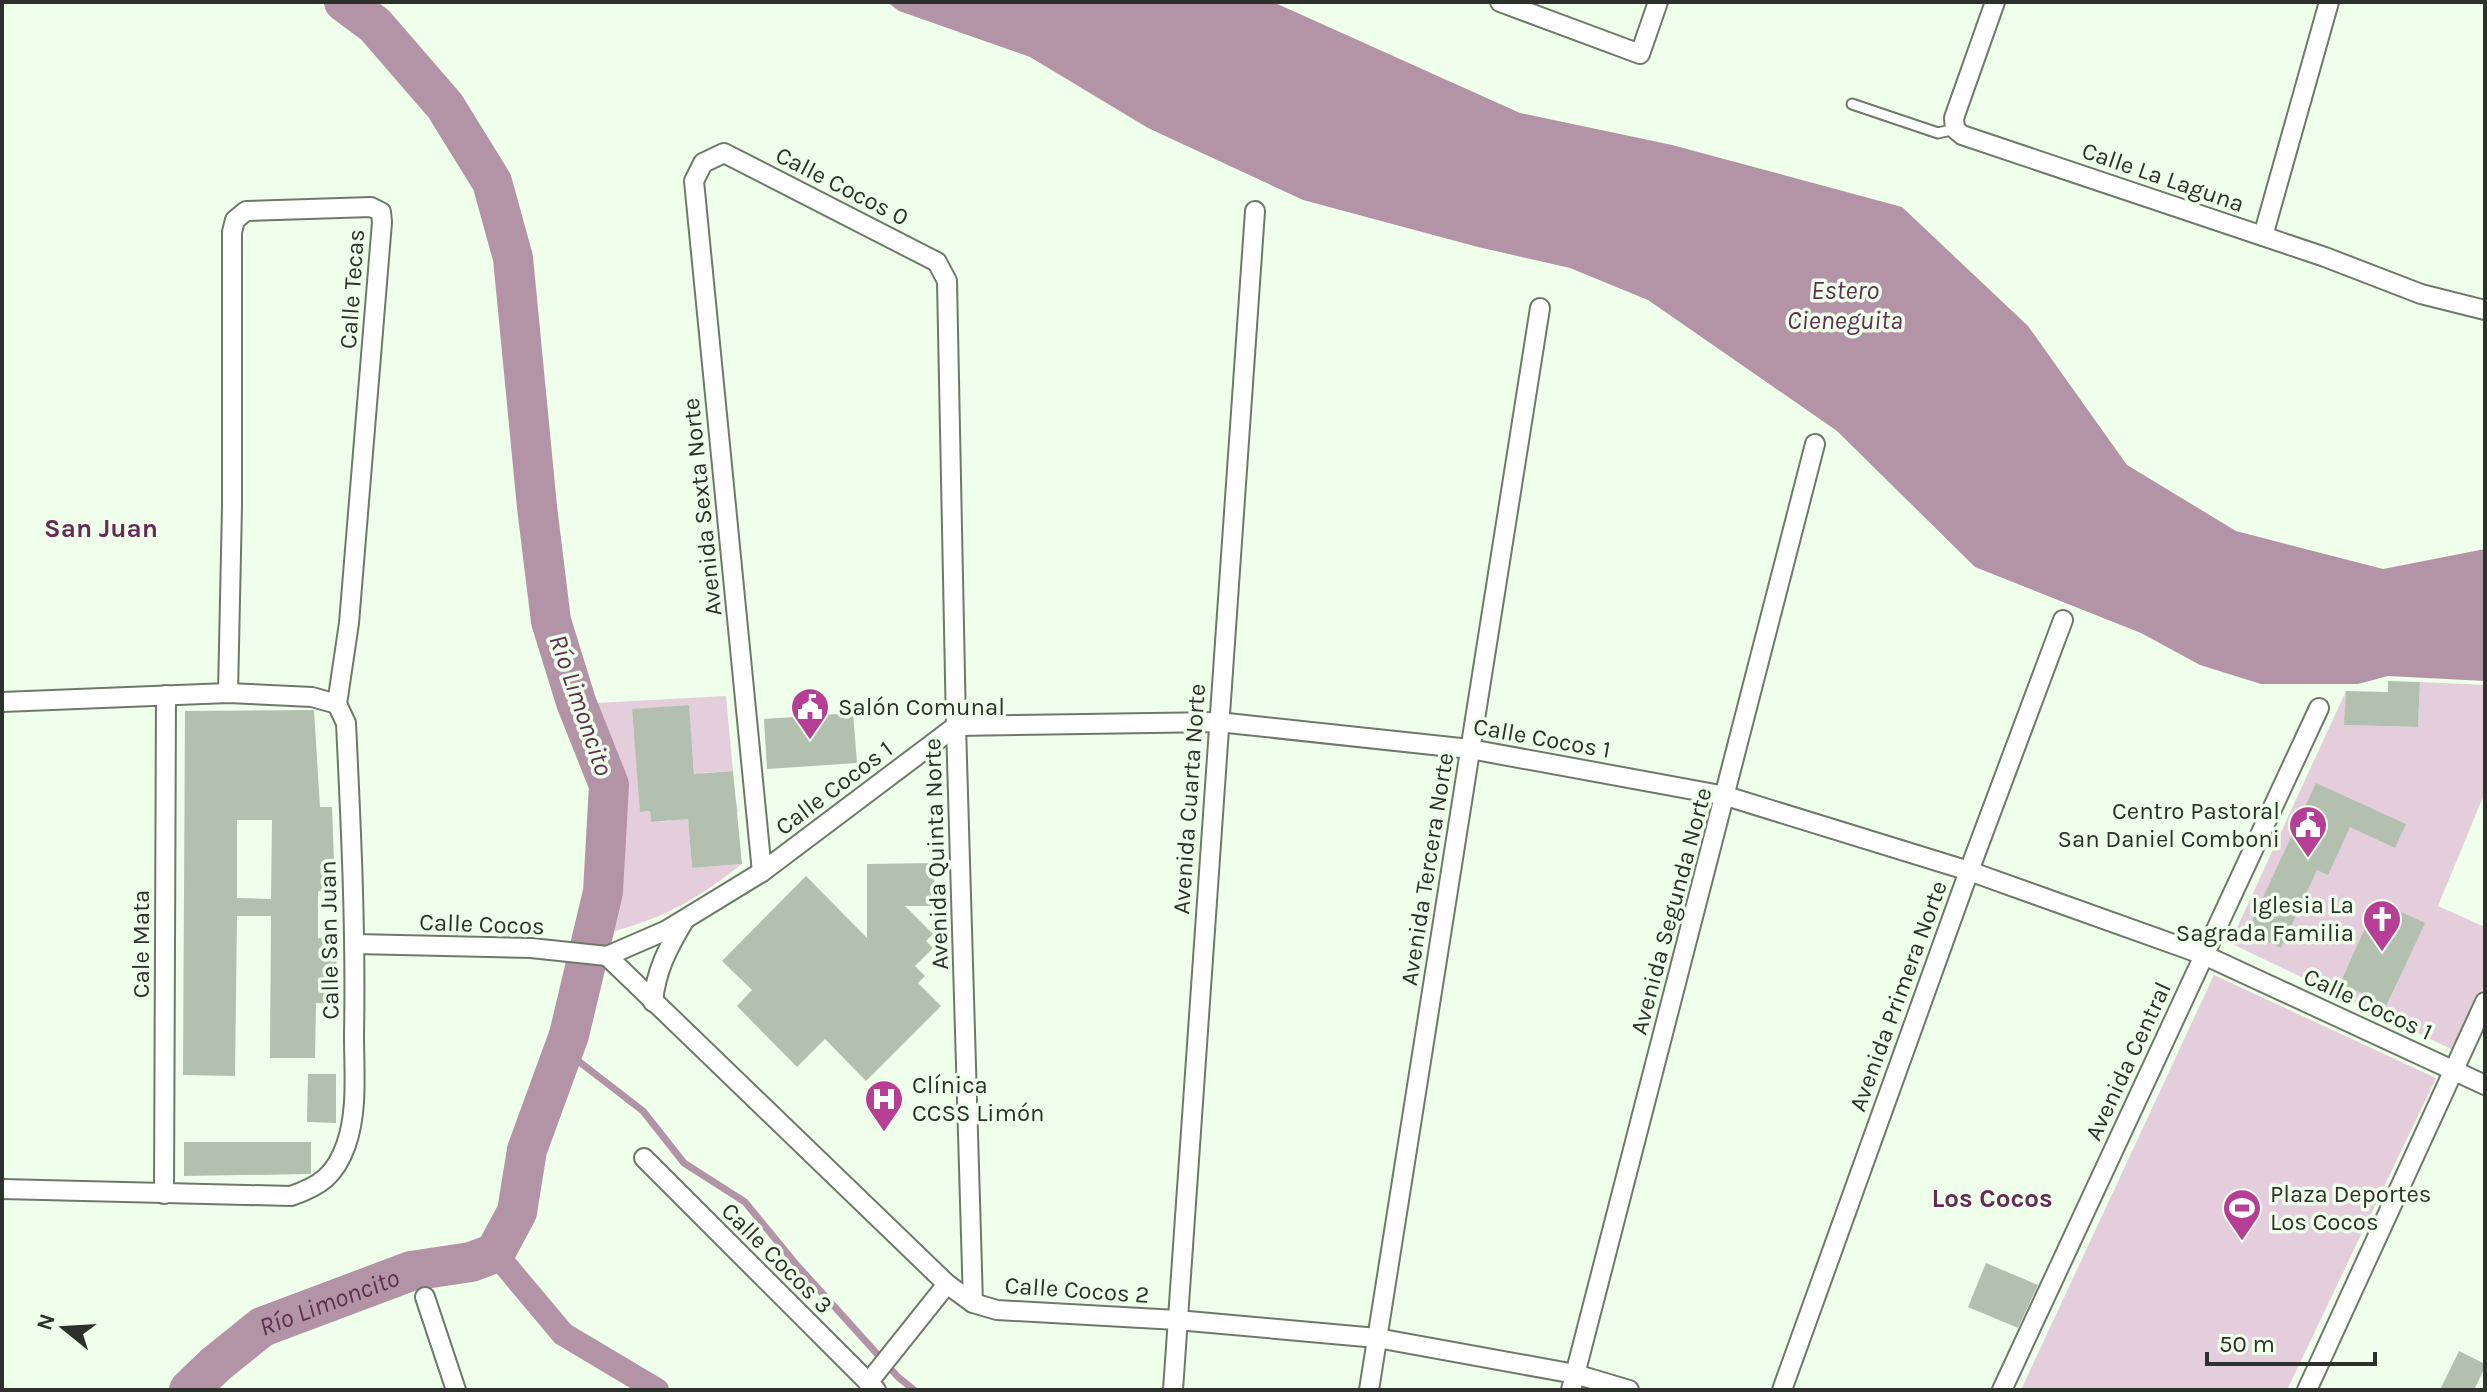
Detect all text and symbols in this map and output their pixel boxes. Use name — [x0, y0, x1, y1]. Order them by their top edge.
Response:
street label: Calle La Laguna — [2078, 136, 2248, 218]
street label: Calle Cocos 0 — [771, 141, 913, 231]
street label: Calle Tecas — [334, 228, 370, 350]
water label: Estero Cieneguita — [1787, 275, 1903, 336]
street label: Avenida Sexta Norte — [677, 397, 727, 617]
district label: San Juan — [44, 513, 158, 544]
water label: Río Limoncito — [542, 630, 620, 780]
street label: Avenida Cuarta Norte — [1167, 683, 1211, 915]
public building icon: Salón Comunal — [789, 686, 831, 741]
place label: Salón Comunal — [838, 693, 1005, 721]
street label: Calle Cocos 1 — [1471, 712, 1613, 764]
street label: Calle Cocos 1 — [770, 735, 898, 841]
street label: Avenida Quinta Norte — [918, 738, 954, 970]
street label: Avenida Tercera Norte — [1395, 751, 1459, 987]
street label: Avenida Segunda Norte — [1625, 784, 1717, 1038]
place label: Centro Pastoral San Daniel Comboni — [2057, 797, 2280, 853]
public building icon: Centro Pastoral San Daniel Comboni — [2287, 804, 2329, 859]
street label: Calle San Juan — [314, 860, 344, 1020]
street label: Avenida Primera Norte — [1843, 877, 1953, 1115]
street label: Cale Mata — [127, 890, 155, 998]
place label: Iglesia La Sagrada Familia — [2176, 891, 2354, 947]
church icon: Iglesia La Sagrada Familia — [2361, 898, 2403, 953]
street label: Calle Cocos — [419, 908, 545, 940]
street label: Calle Cocos 1 — [2299, 962, 2437, 1046]
street label: Avenida Central — [2079, 977, 2177, 1145]
place label: Clínica CCSS Limón — [912, 1071, 1045, 1127]
hospital icon: Clínica CCSS Limón — [863, 1078, 905, 1133]
place label: Plaza Deportes Los Cocos — [2270, 1180, 2431, 1236]
district label: Los Cocos — [1931, 1183, 2053, 1214]
sports icon: Plaza Deportes Los Cocos — [2221, 1187, 2263, 1242]
street label: Calle Cocos 3 — [716, 1197, 838, 1319]
water label: Río Limoncito — [255, 1261, 403, 1342]
street label: Calle Cocos 2 — [1004, 1271, 1150, 1309]
north arrow — [24, 1288, 104, 1368]
text: N — [31, 1311, 61, 1334]
scale bar — [2207, 1316, 2375, 1366]
text: 50 m — [2219, 1330, 2275, 1358]

